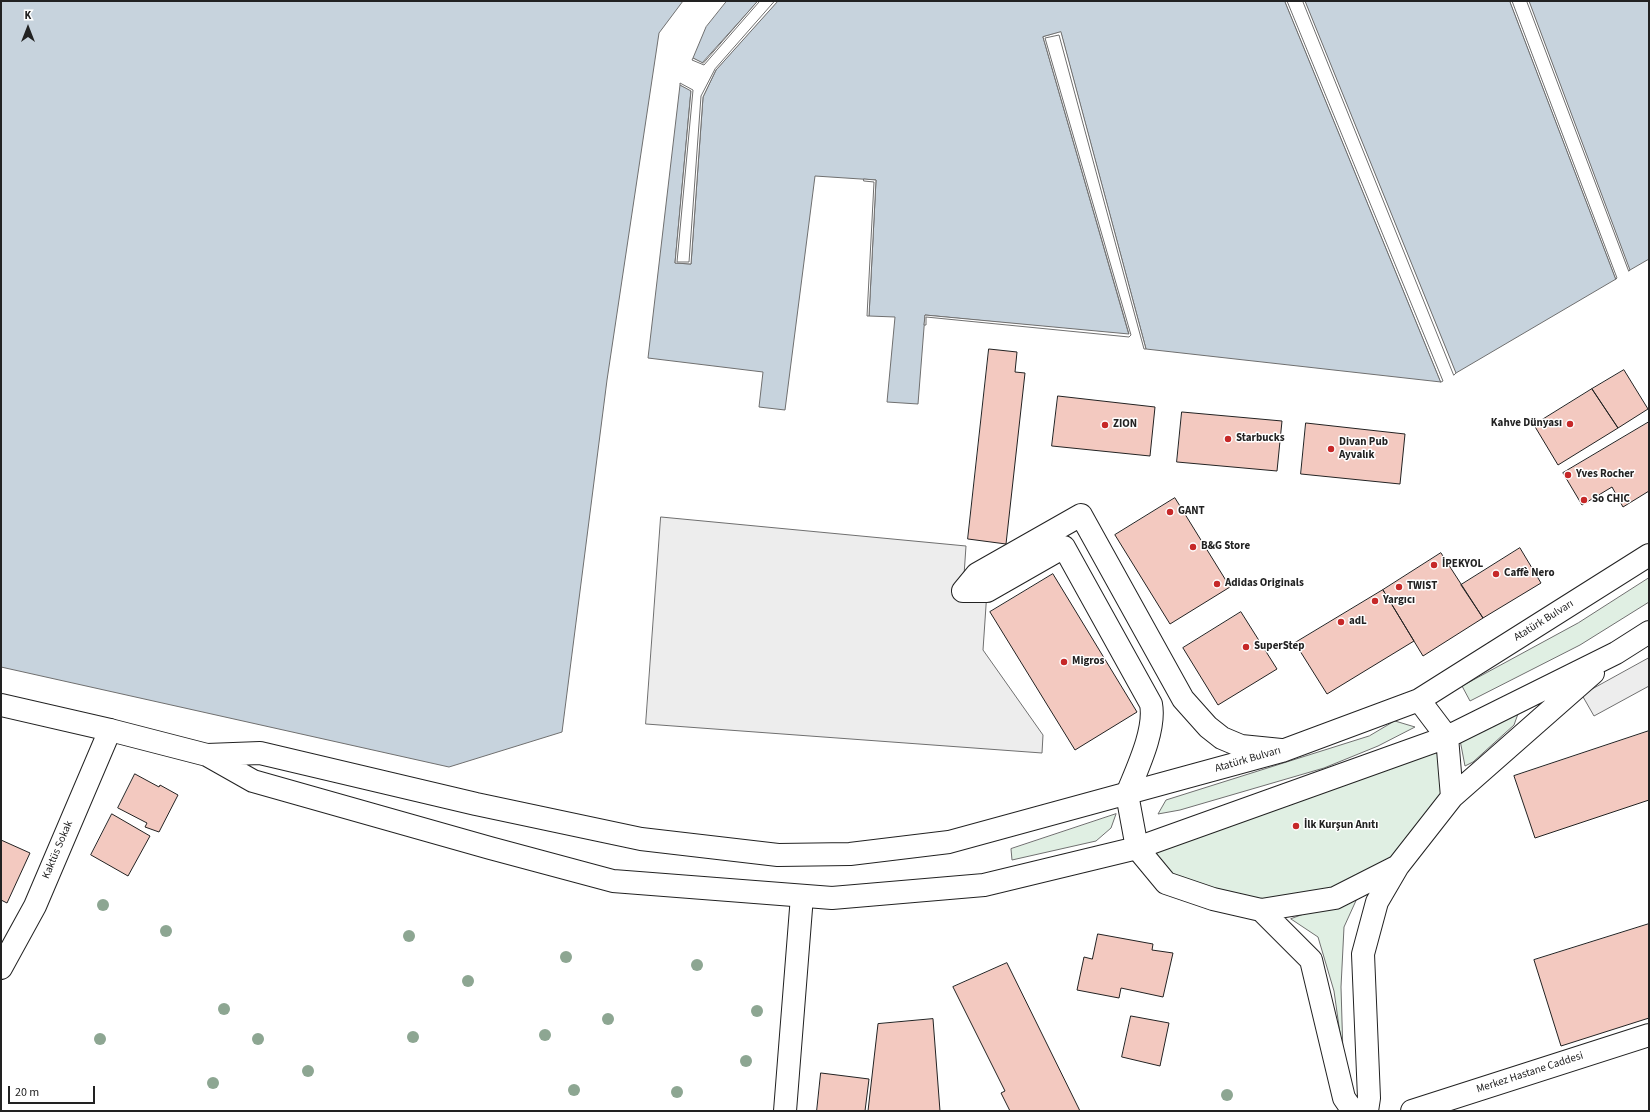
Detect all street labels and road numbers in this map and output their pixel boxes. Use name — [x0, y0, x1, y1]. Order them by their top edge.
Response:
street label: Atatürk Bulvarı — [1512, 597, 1576, 645]
street label: Atatürk Bulvarı — [1213, 744, 1283, 776]
street label: Kaktüs Sokak — [40, 819, 76, 881]
street label: Merkez Hastane Caddesi — [1475, 1050, 1585, 1096]

